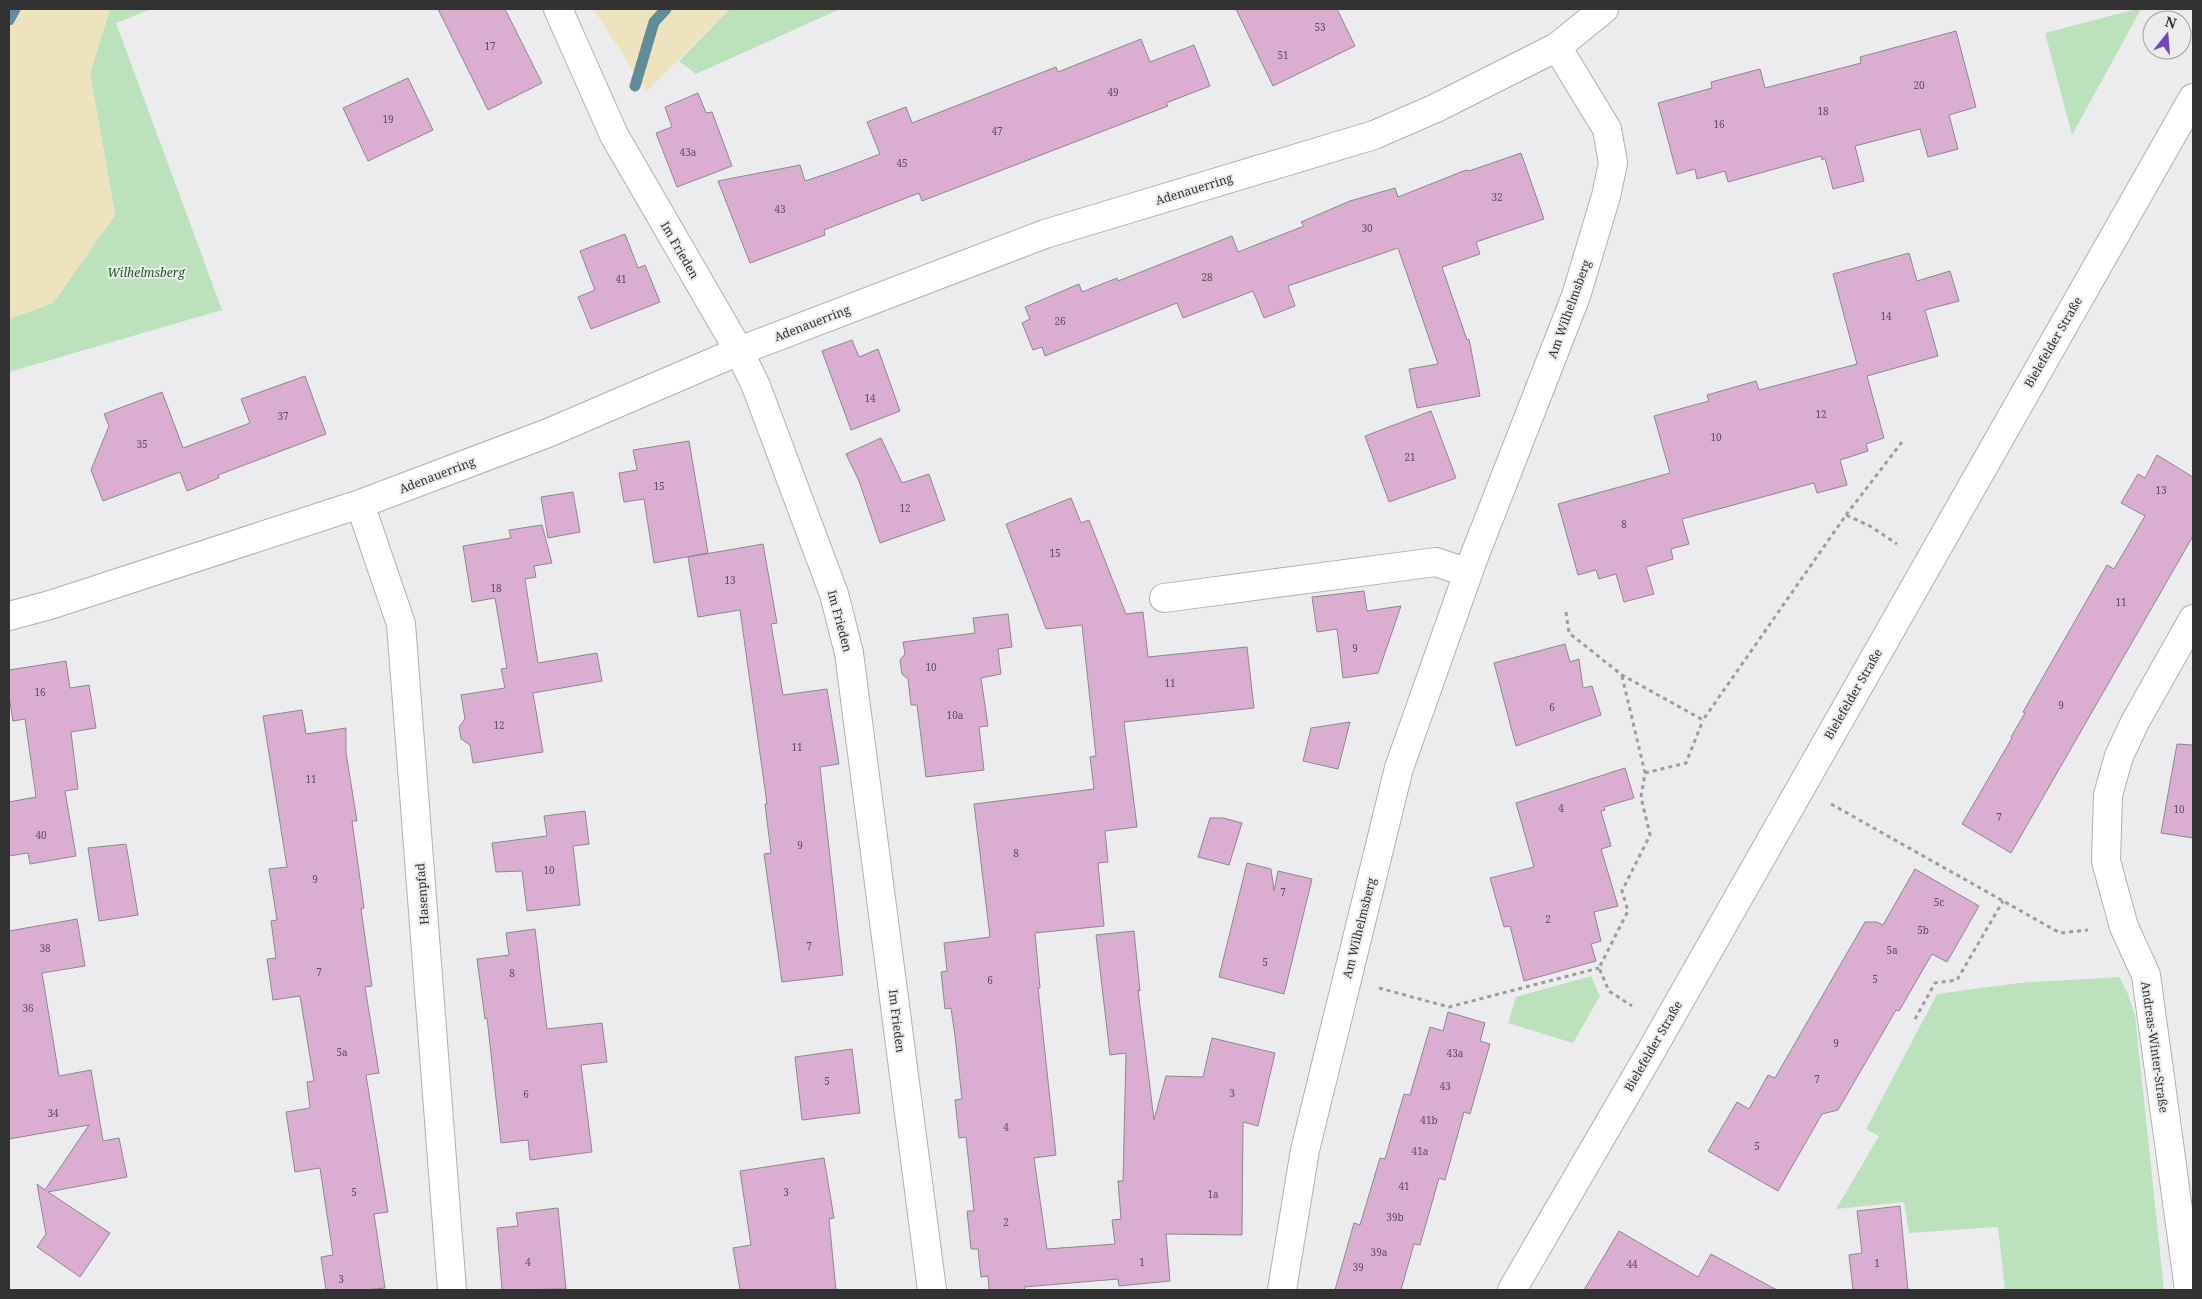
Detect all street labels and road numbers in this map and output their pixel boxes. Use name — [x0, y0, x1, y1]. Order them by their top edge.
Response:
street label: Adenauerring — [1153, 169, 1235, 209]
street label: Im Frieden — [657, 218, 703, 282]
street label: Am Wilhelmsberg — [1543, 257, 1595, 361]
street label: Bielefelder Straße — [2020, 293, 2086, 391]
street label: Adenauerring — [772, 301, 853, 345]
street label: Adenauerring — [397, 453, 478, 497]
street label: Im Frieden — [824, 588, 856, 654]
street label: Bielefelder Straße — [1820, 645, 1886, 743]
street label: Hasenpfad — [411, 862, 433, 925]
street label: Am Wilhelmsberg — [1338, 875, 1380, 980]
street label: Andreas-Winter-Straße — [2137, 980, 2173, 1114]
street label: Im Frieden — [885, 989, 909, 1054]
street label: Bielefelder Straße — [1620, 997, 1686, 1095]

